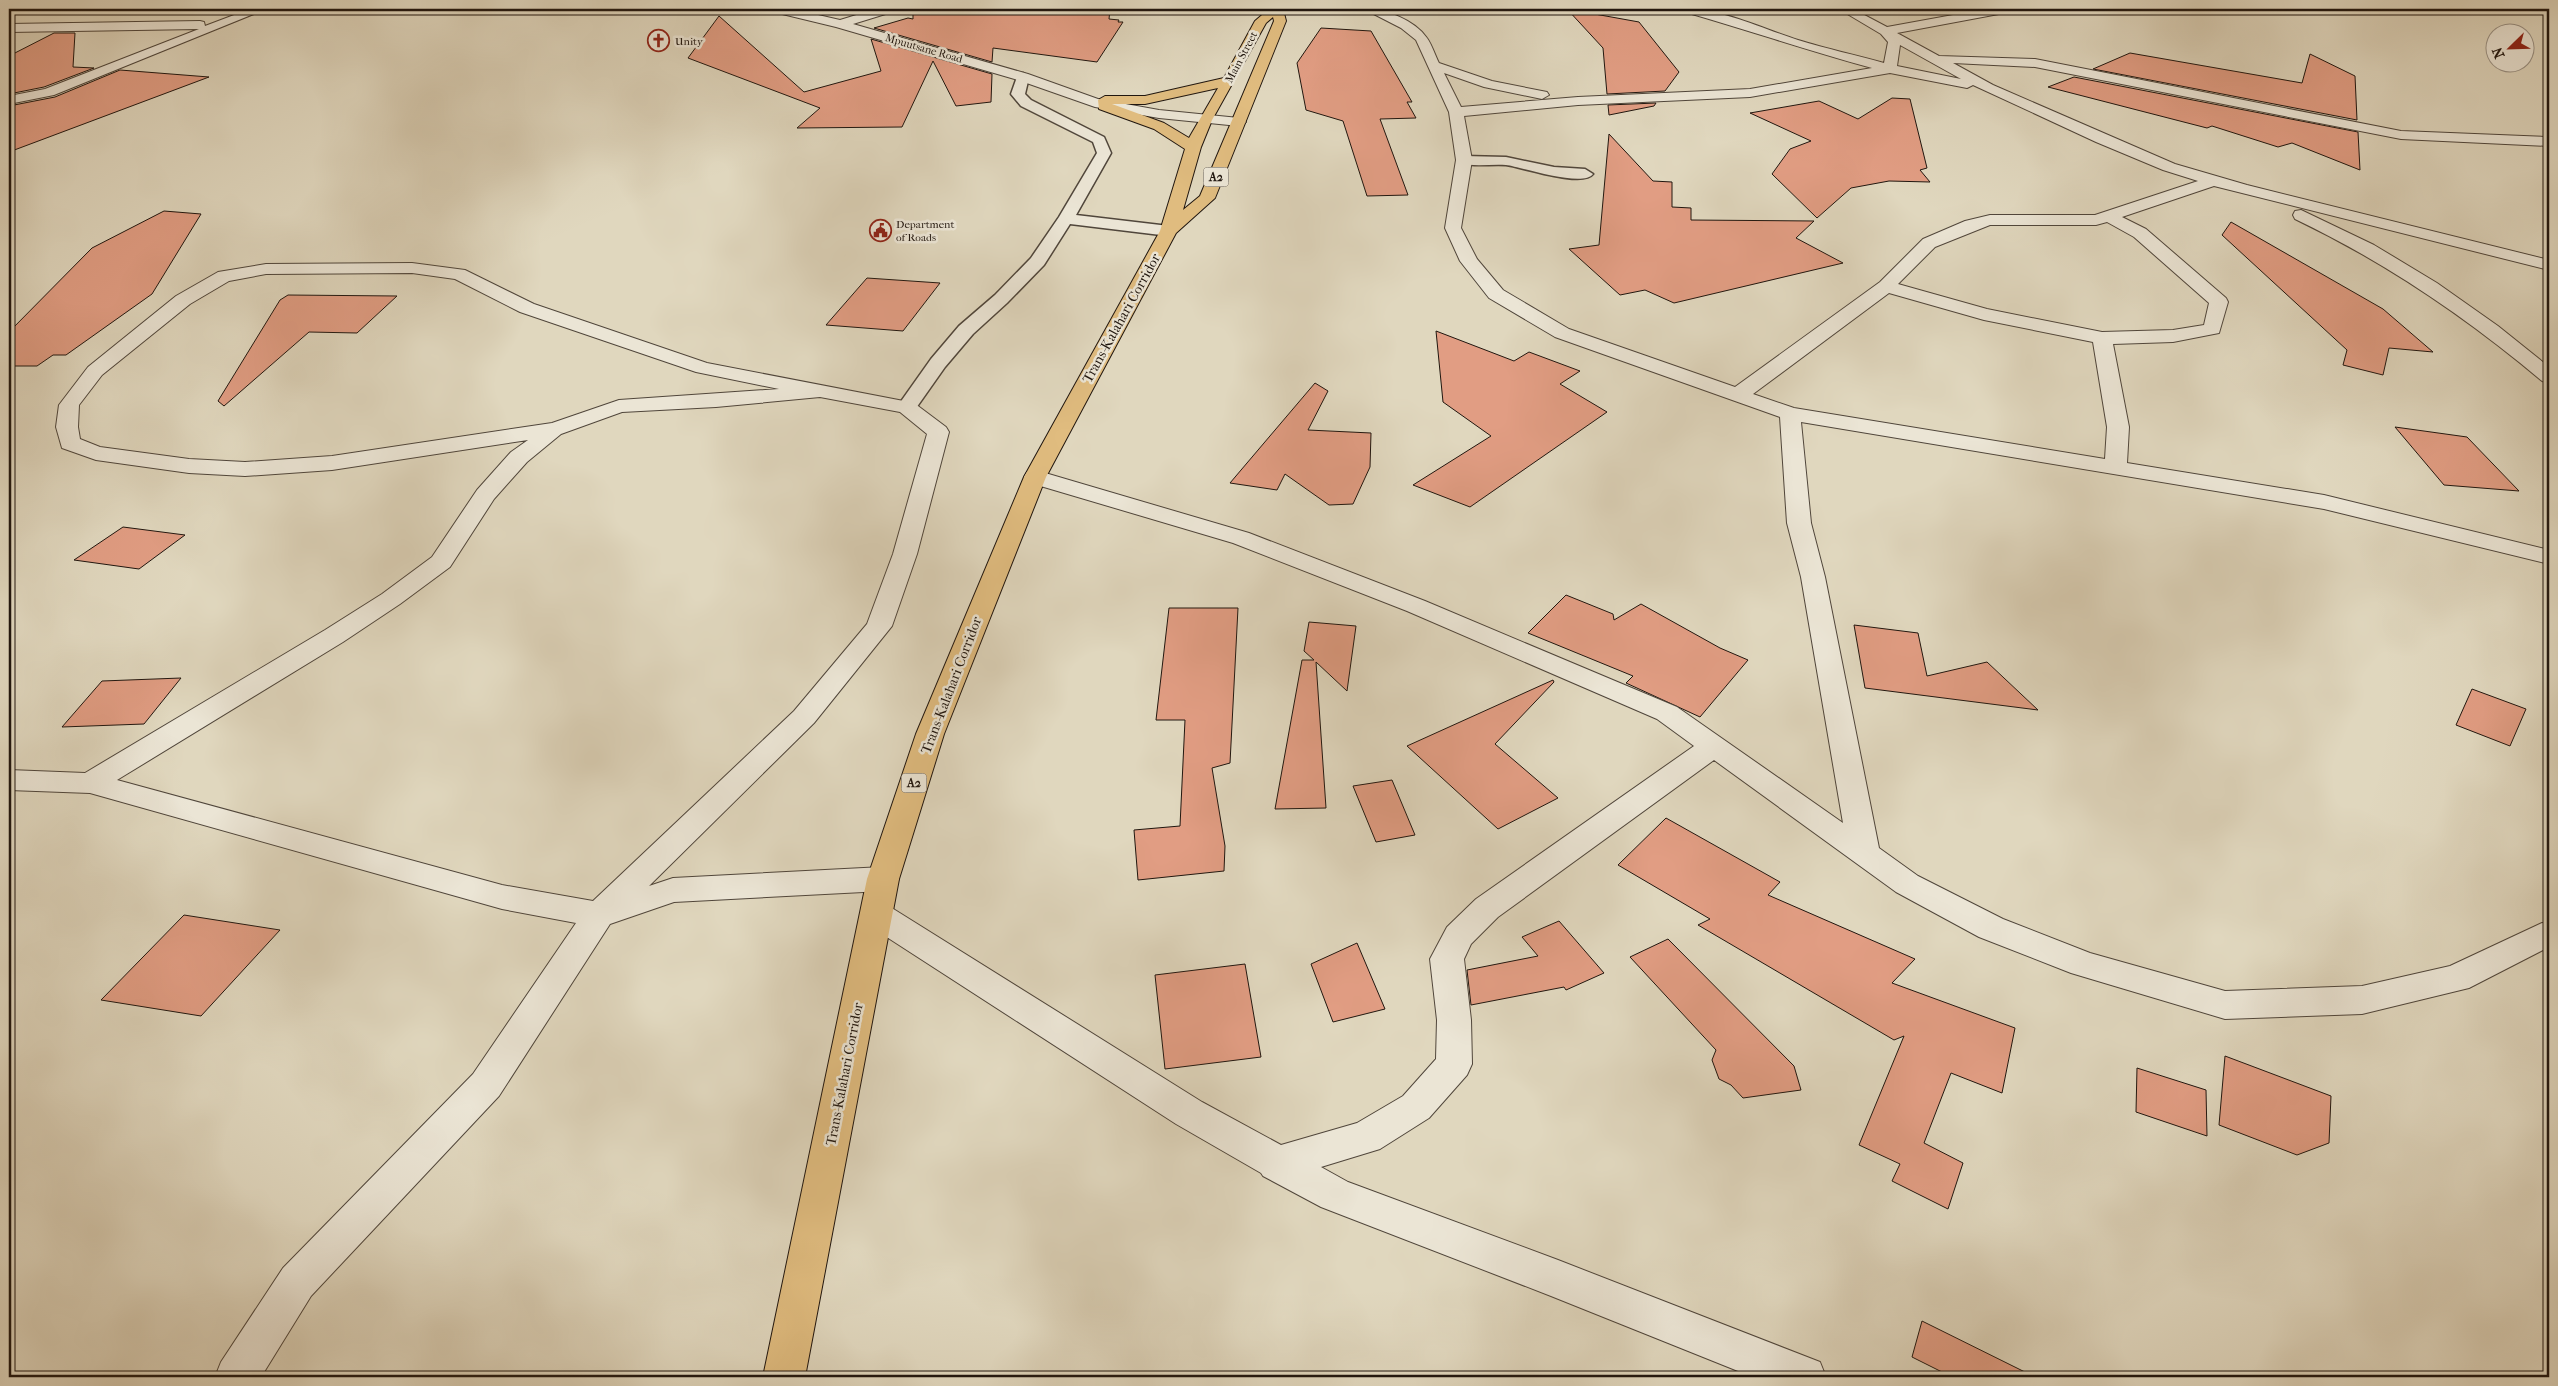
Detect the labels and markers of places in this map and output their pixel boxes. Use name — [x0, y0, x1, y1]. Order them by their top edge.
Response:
church icon: Unity — [647, 29, 671, 53]
place label: Unity — [675, 35, 704, 48]
public building icon: Department of Roads — [868, 218, 892, 242]
place label: Department of Roads — [896, 218, 954, 244]

